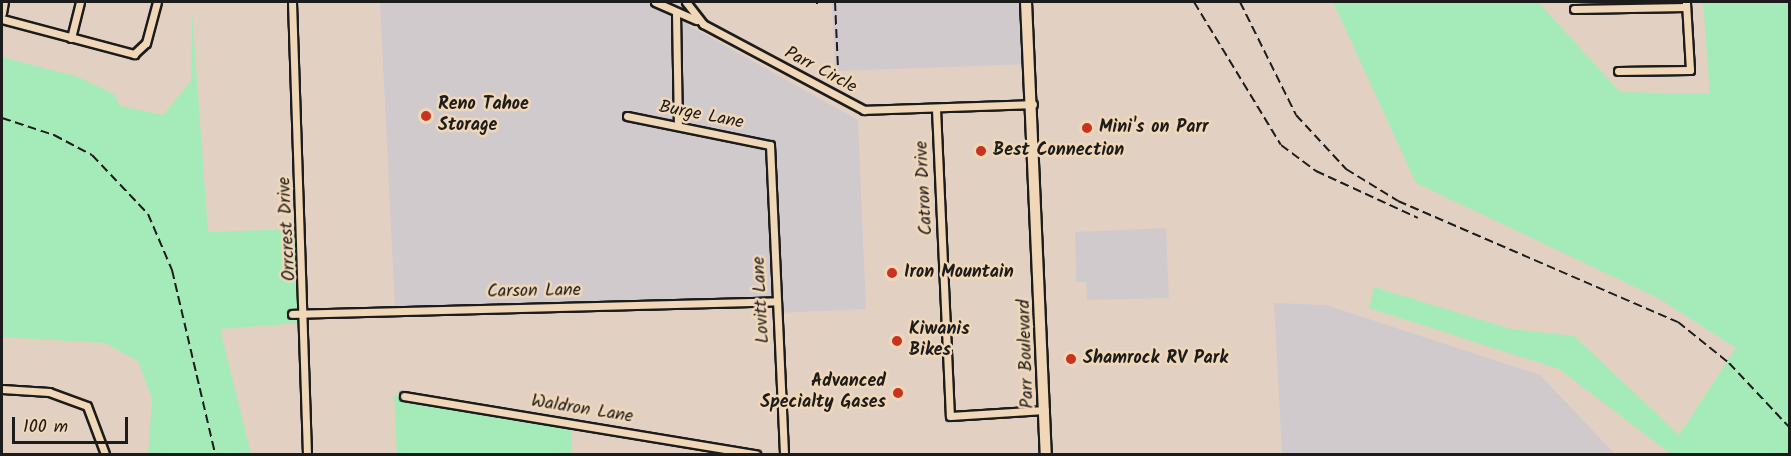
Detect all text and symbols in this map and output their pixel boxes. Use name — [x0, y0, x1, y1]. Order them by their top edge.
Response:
street label: Parr Circle — [780, 43, 860, 99]
place label: Reno Tahoe Storage — [438, 95, 529, 138]
street label: Burge Lane — [657, 97, 745, 135]
marker: Reno Tahoe Storage — [419, 109, 433, 123]
place label: Mini's on Parr — [1099, 117, 1208, 139]
marker: Mini's on Parr — [1080, 121, 1094, 135]
street label: Catron Drive — [912, 140, 938, 236]
place label: Best Connection — [993, 140, 1124, 162]
marker: Best Connection — [974, 144, 988, 158]
street label: Orrcrest Drive — [274, 176, 302, 282]
street label: Lovitt Lane — [749, 256, 775, 344]
place label: Iron Mountain — [904, 262, 1014, 284]
marker: Iron Mountain — [885, 266, 899, 280]
street label: Carson Lane — [487, 280, 581, 304]
street label: Parr Boulevard — [1014, 299, 1040, 409]
place label: Kiwanis Bikes — [909, 320, 970, 362]
marker: Kiwanis Bikes — [890, 334, 904, 348]
place label: Shamrock RV Park — [1083, 348, 1228, 370]
marker: Shamrock RV Park — [1064, 352, 1078, 366]
place label: Advanced Specialty Gases — [760, 372, 886, 415]
marker: Advanced Specialty Gases — [891, 386, 905, 400]
street label: Waldron Lane — [530, 391, 634, 429]
scale bar — [15, 405, 130, 443]
text: 100 m — [23, 413, 68, 442]

